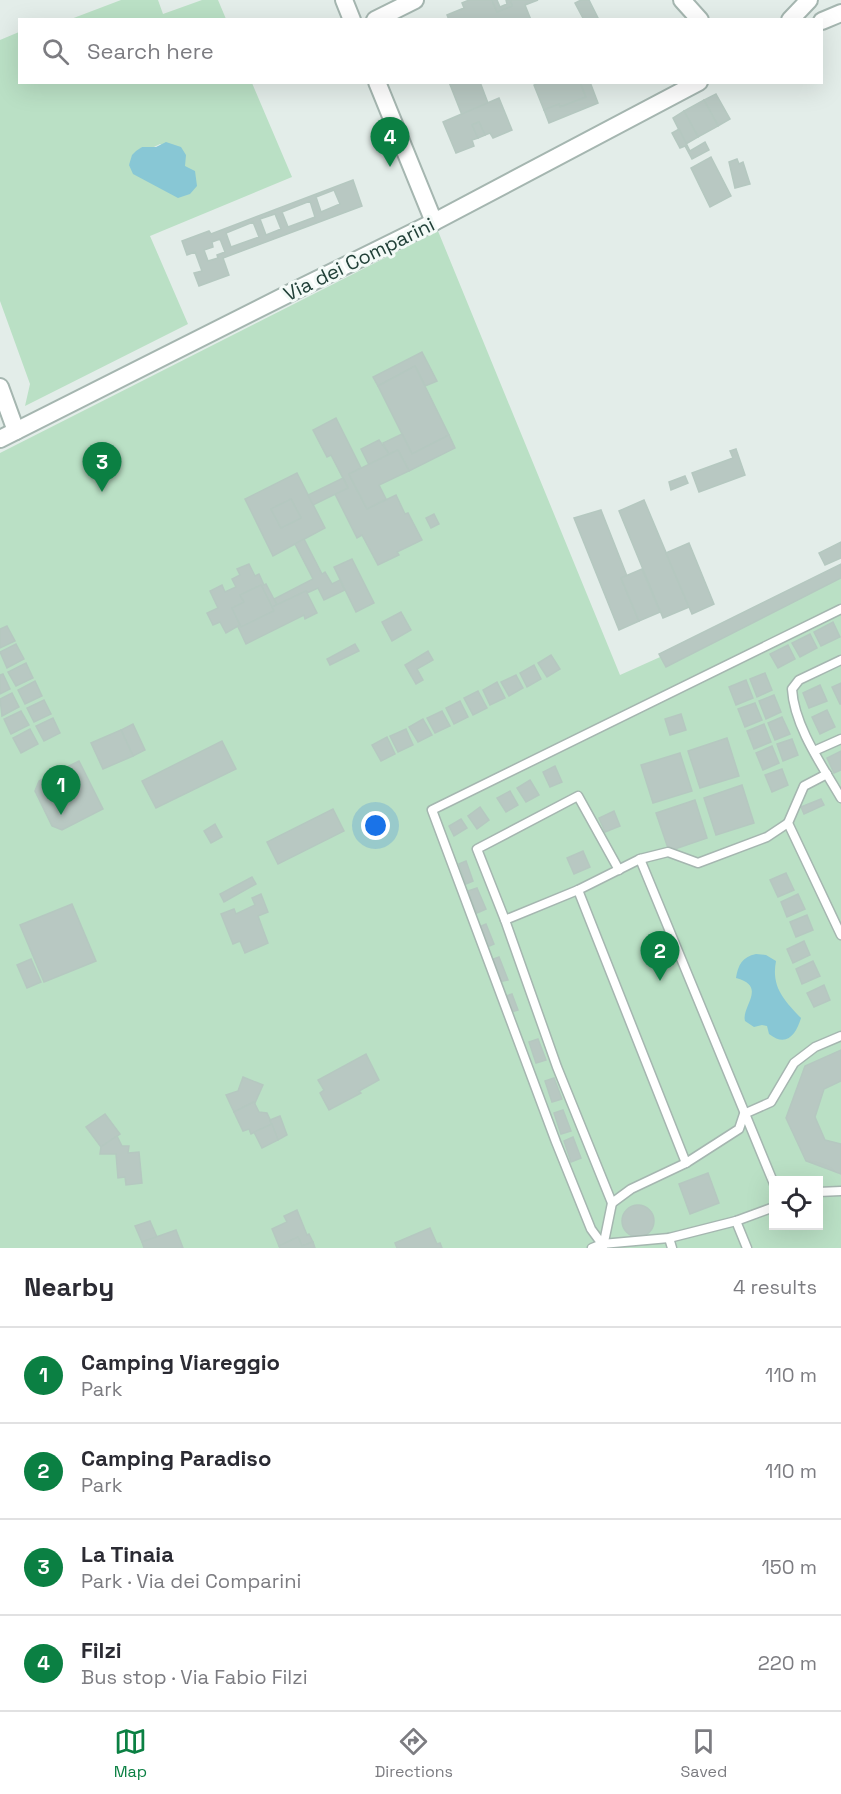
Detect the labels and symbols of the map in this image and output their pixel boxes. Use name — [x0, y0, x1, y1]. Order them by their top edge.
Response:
pin: 4 — [370, 118, 410, 167]
street label: Via dei Comparini — [279, 211, 439, 307]
pin: 3 — [82, 442, 122, 492]
pin: 1 — [42, 766, 80, 815]
your location — [361, 811, 390, 840]
pin: 2 — [640, 932, 680, 981]

